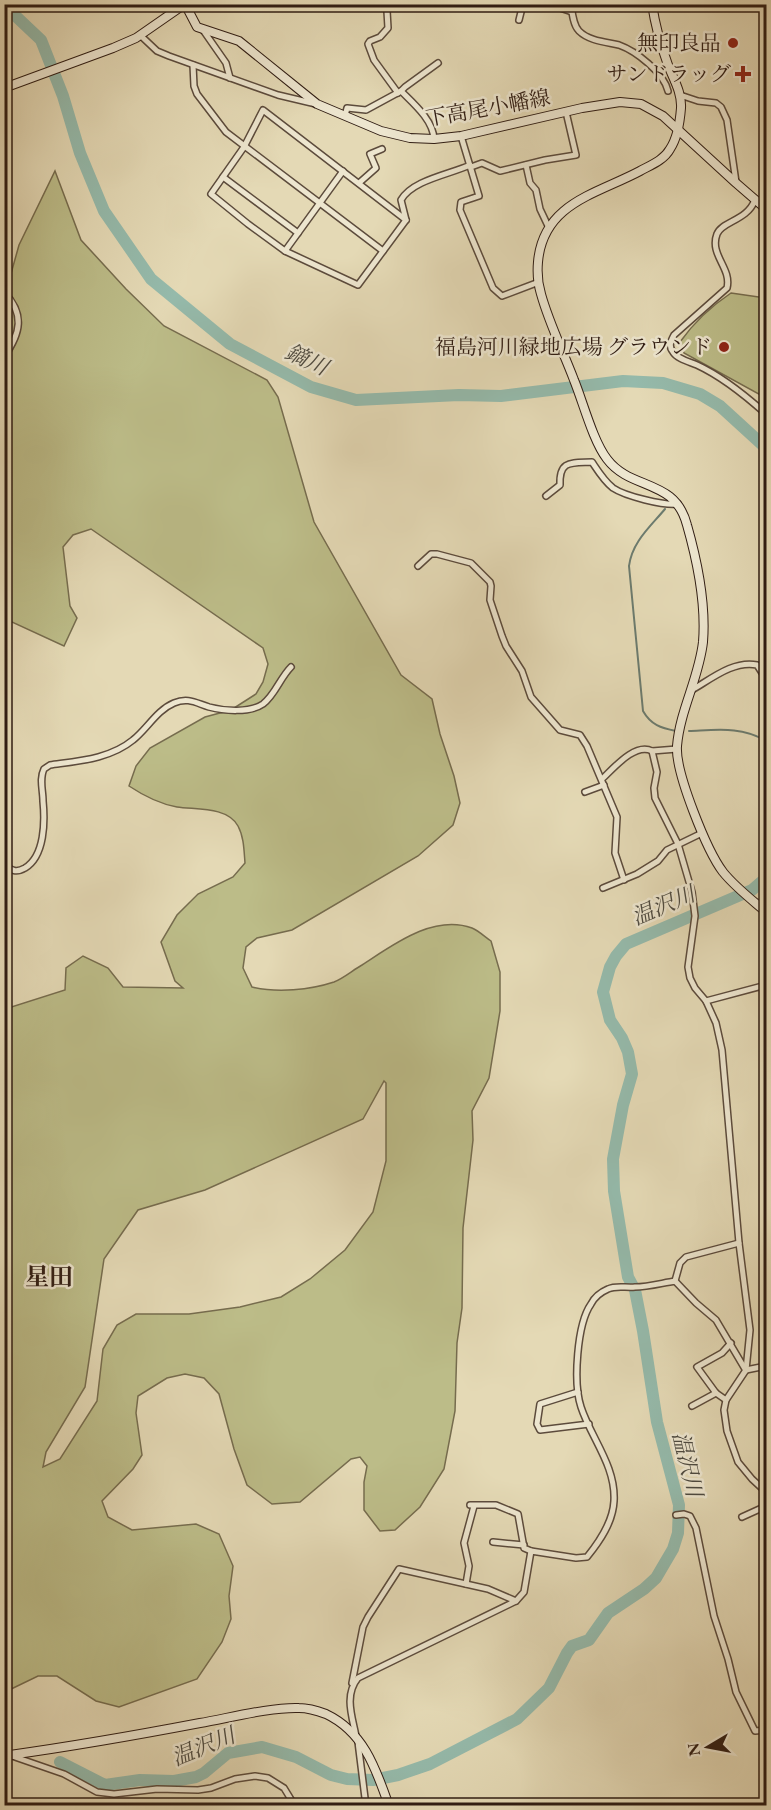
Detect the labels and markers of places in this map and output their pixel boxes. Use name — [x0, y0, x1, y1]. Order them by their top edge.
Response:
place label: 無印良品 — [637, 29, 721, 56]
marker: 無印良品 — [726, 36, 740, 50]
place label: サンドラッグ — [606, 60, 731, 87]
marker: サンドラッグ — [736, 67, 750, 81]
place label: 福島河川緑地広場 グラウンド — [435, 333, 712, 360]
marker: 福島河川緑地広場 グラウンド — [717, 340, 731, 354]

